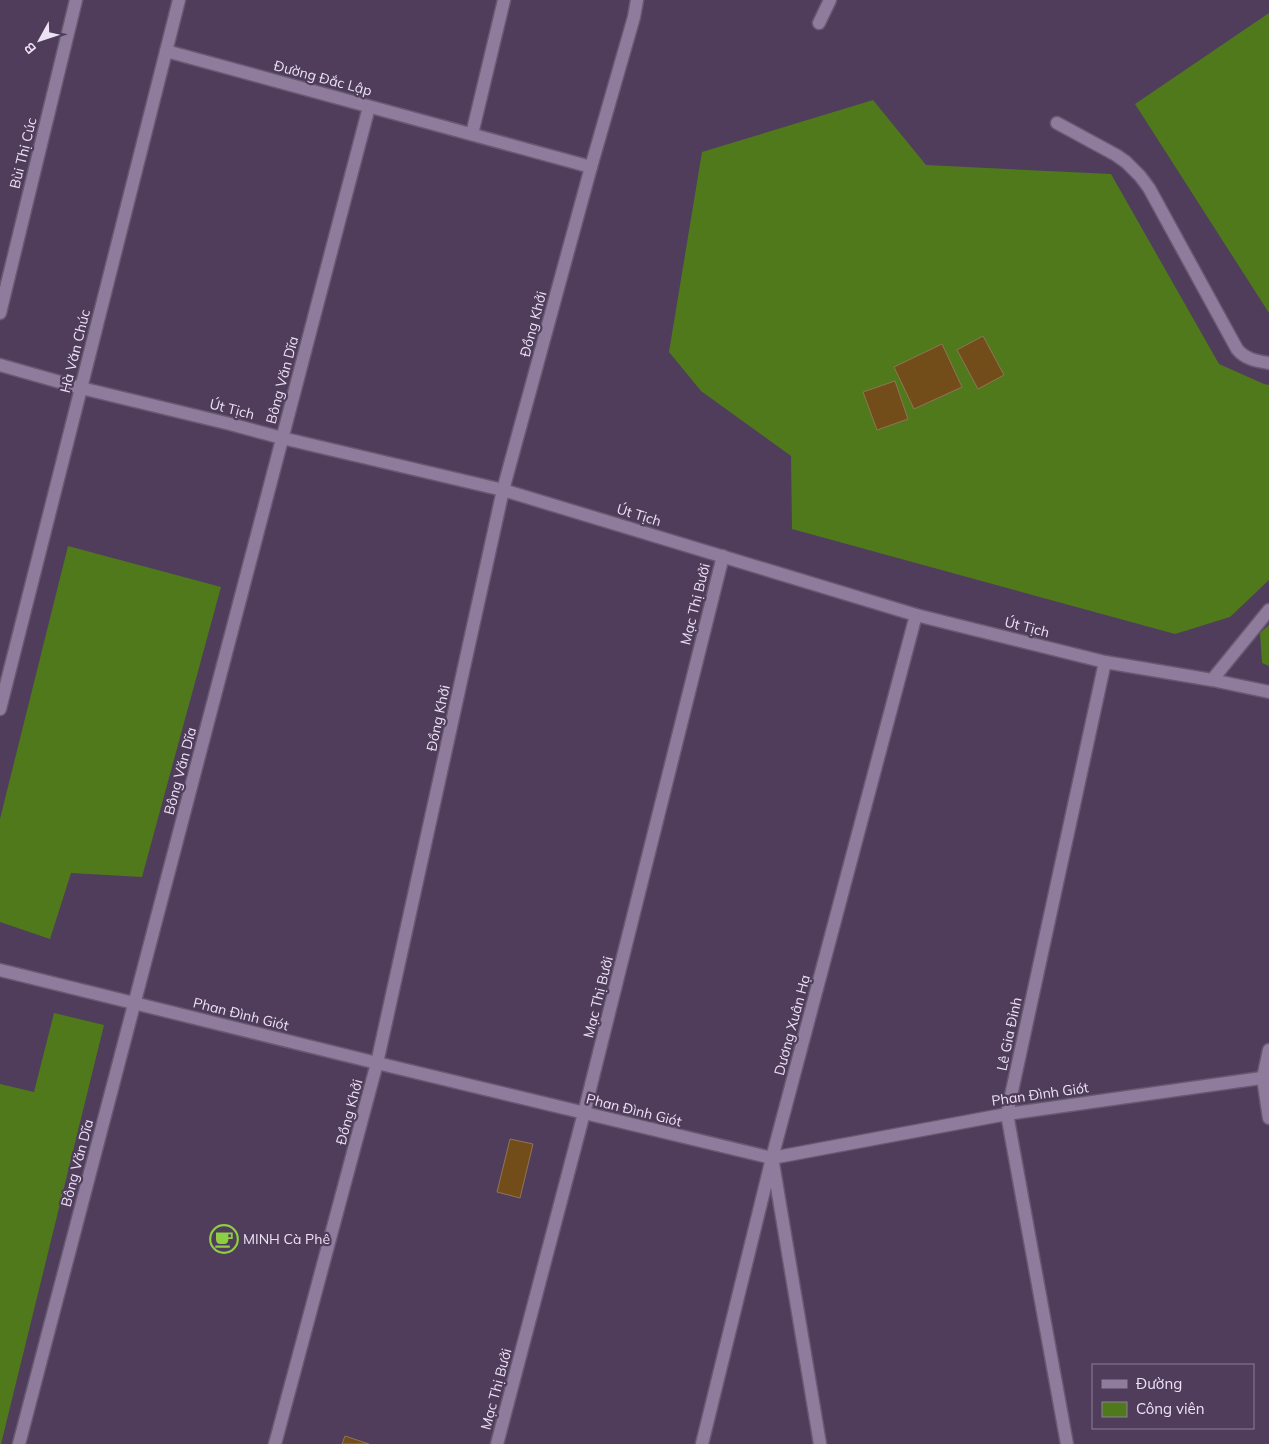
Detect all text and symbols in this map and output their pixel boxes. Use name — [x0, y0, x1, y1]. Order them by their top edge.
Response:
north arrow — [15, 15, 65, 65]
text: B — [20, 39, 40, 58]
street label: Đường Đắc Lập — [272, 56, 374, 100]
street label: Bùi Thị Cúc — [5, 116, 41, 190]
street label: Đồng Khởi — [516, 289, 550, 359]
street label: Hà Văn Chúc — [56, 307, 94, 395]
street label: Bông Văn Dĩa — [262, 334, 302, 426]
street label: Út Tịch — [208, 395, 256, 423]
street label: Út Tịch — [615, 500, 663, 530]
street label: Mạc Thị Bưởi — [676, 561, 714, 647]
street label: Út Tịch — [1003, 613, 1051, 641]
street label: Đồng Khởi — [422, 683, 454, 753]
street label: Bông Văn Dĩa — [160, 725, 200, 817]
street label: Mạc Thị Bưởi — [579, 954, 617, 1040]
street label: Dương Xuân Hạ — [770, 973, 814, 1077]
street label: Phan Đình Giót — [191, 993, 291, 1035]
street label: Lê Gia Đỉnh — [992, 996, 1026, 1072]
street label: Đồng Khởi — [332, 1077, 366, 1147]
street label: Phan Đình Giót — [990, 1078, 1090, 1110]
street label: Phan Đình Giót — [584, 1089, 684, 1131]
street label: Bông Văn Dĩa — [57, 1117, 97, 1209]
cafe icon: MINH Cà Phê — [209, 1224, 239, 1254]
place label: MINH Cà Phê — [243, 1230, 330, 1248]
street label: Mạc Thị Bưởi — [476, 1346, 516, 1432]
legend — [1092, 1364, 1254, 1429]
text: Đường — [1136, 1374, 1182, 1393]
text: Công viên — [1136, 1399, 1205, 1418]

